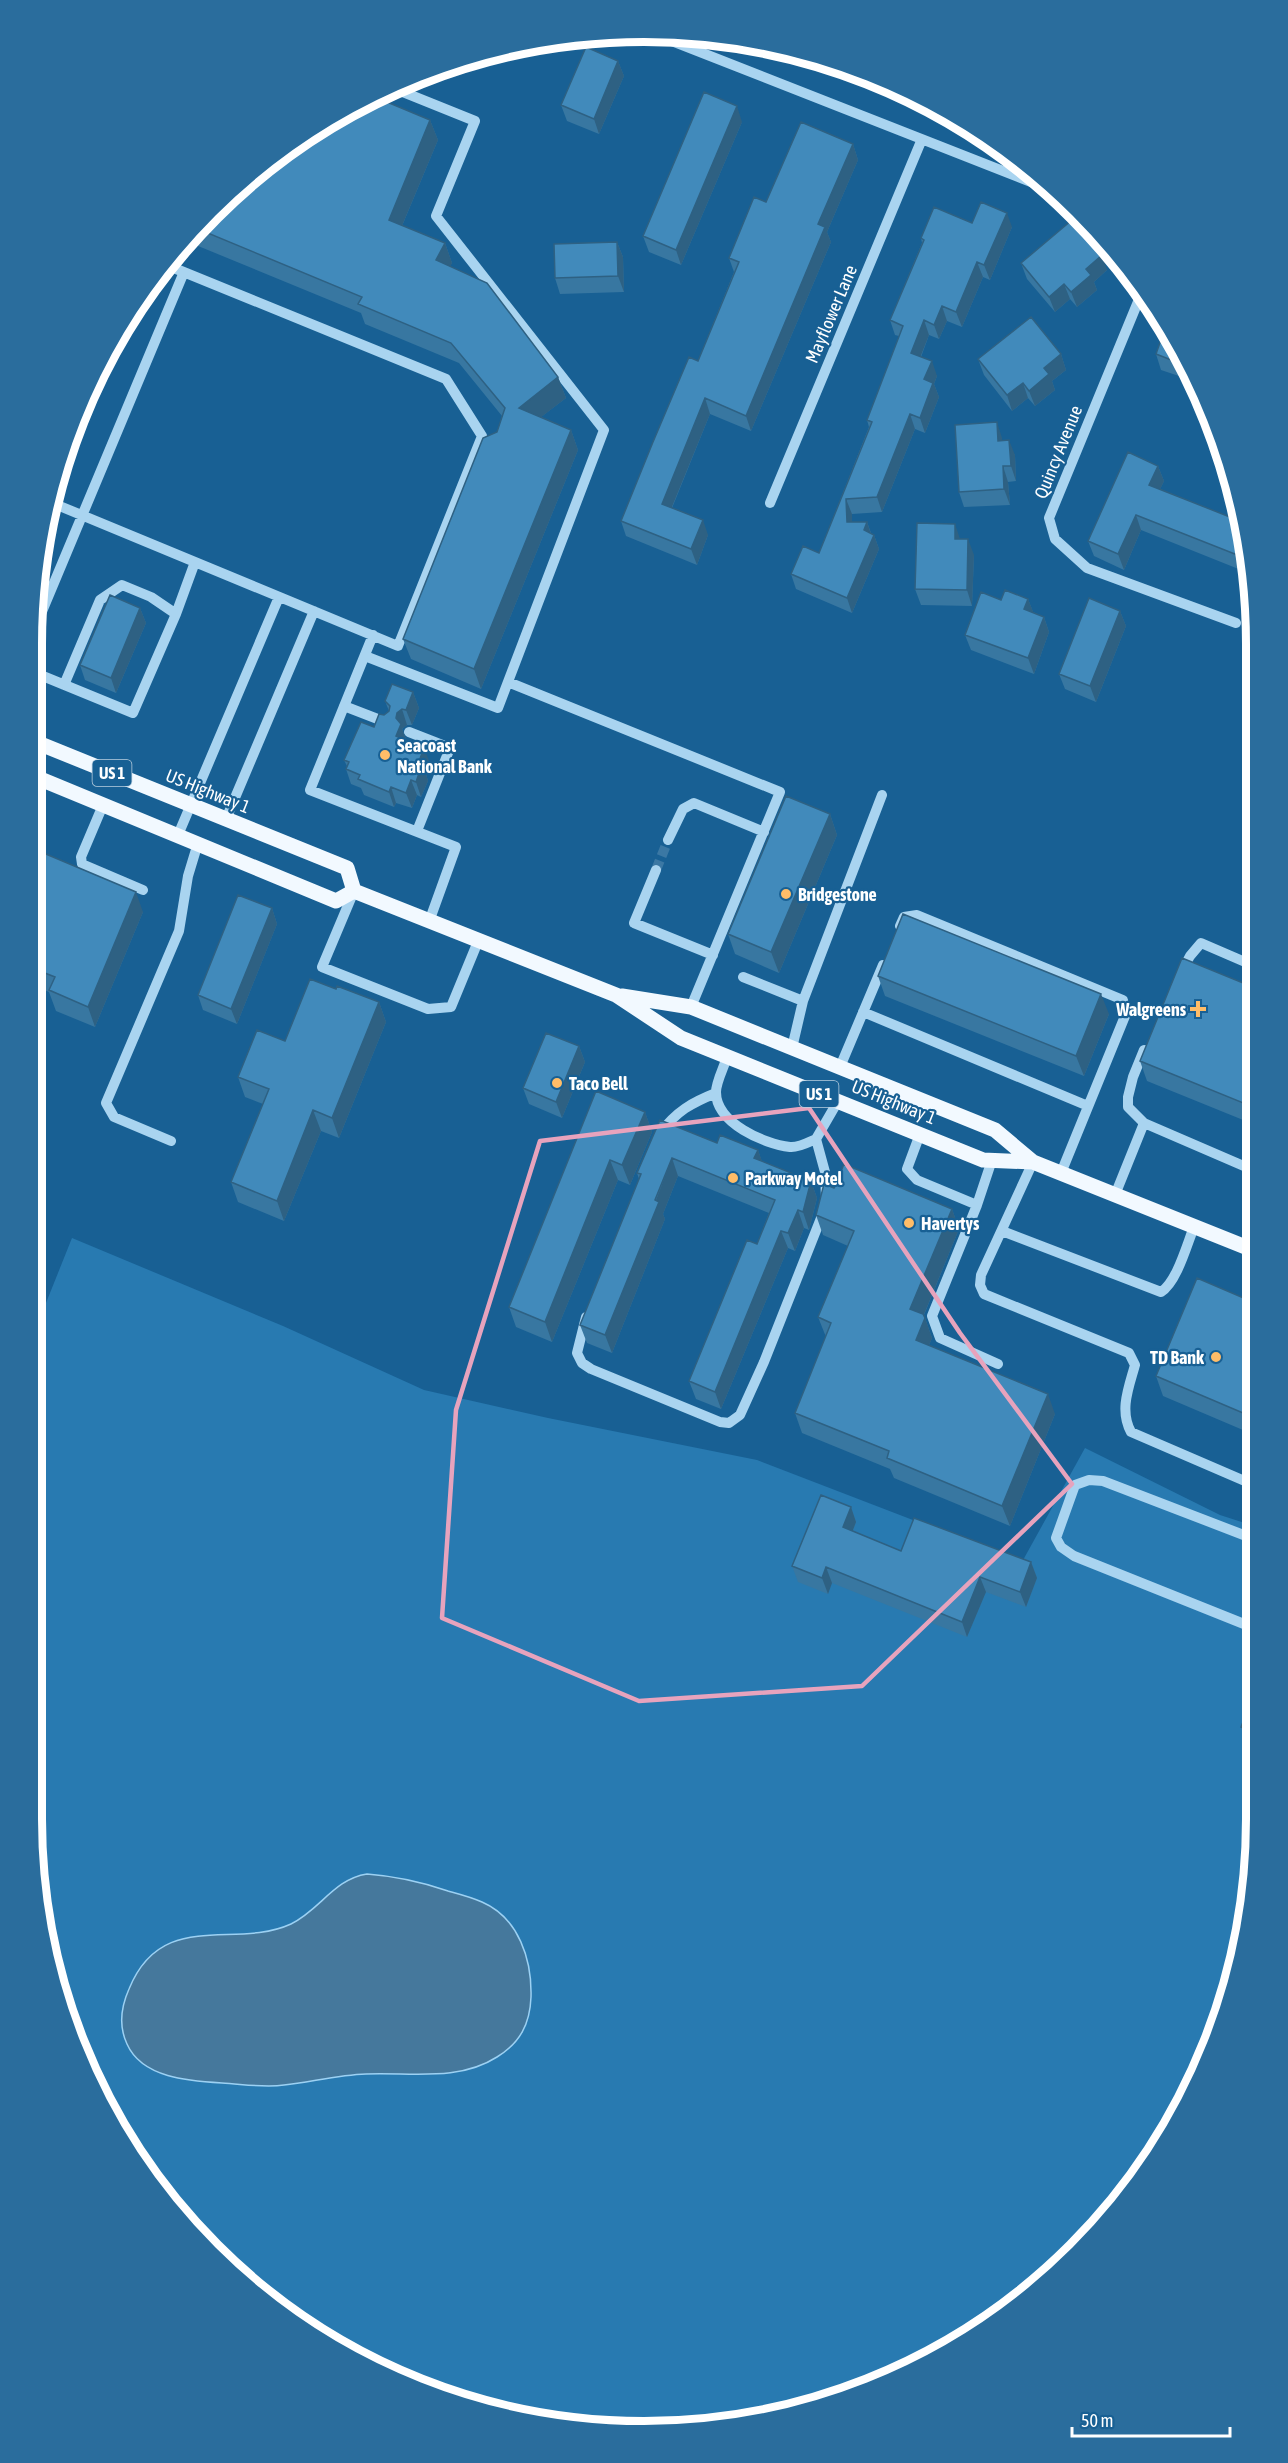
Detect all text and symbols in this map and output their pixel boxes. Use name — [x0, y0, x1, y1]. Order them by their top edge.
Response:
street label: Mayflower Lane — [801, 262, 861, 366]
street label: Quincy Avenue — [1030, 402, 1086, 502]
place label: Seacoast National Bank — [397, 735, 493, 777]
marker: Seacoast National Bank — [378, 748, 392, 762]
road number: US 1 — [92, 760, 132, 786]
street label: US Highway 1 — [163, 765, 253, 817]
place label: Bridgestone — [798, 884, 877, 905]
marker: Bridgestone — [779, 887, 793, 901]
place label: Walgreens — [1115, 999, 1187, 1020]
marker: Walgreens — [1191, 1002, 1205, 1016]
place label: Taco Bell — [569, 1073, 628, 1094]
marker: Taco Bell — [550, 1076, 564, 1090]
street label: US Highway 1 — [849, 1076, 939, 1128]
road number: US 1 — [800, 1081, 838, 1107]
place label: Parkway Motel — [745, 1168, 843, 1189]
marker: Parkway Motel — [726, 1171, 740, 1185]
place label: Havertys — [921, 1213, 980, 1234]
marker: Havertys — [902, 1216, 916, 1230]
place label: TD Bank — [1150, 1347, 1205, 1368]
marker: TD Bank — [1209, 1350, 1223, 1364]
scale bar — [1072, 2400, 1230, 2438]
text: 50 m — [1081, 2410, 1113, 2431]

